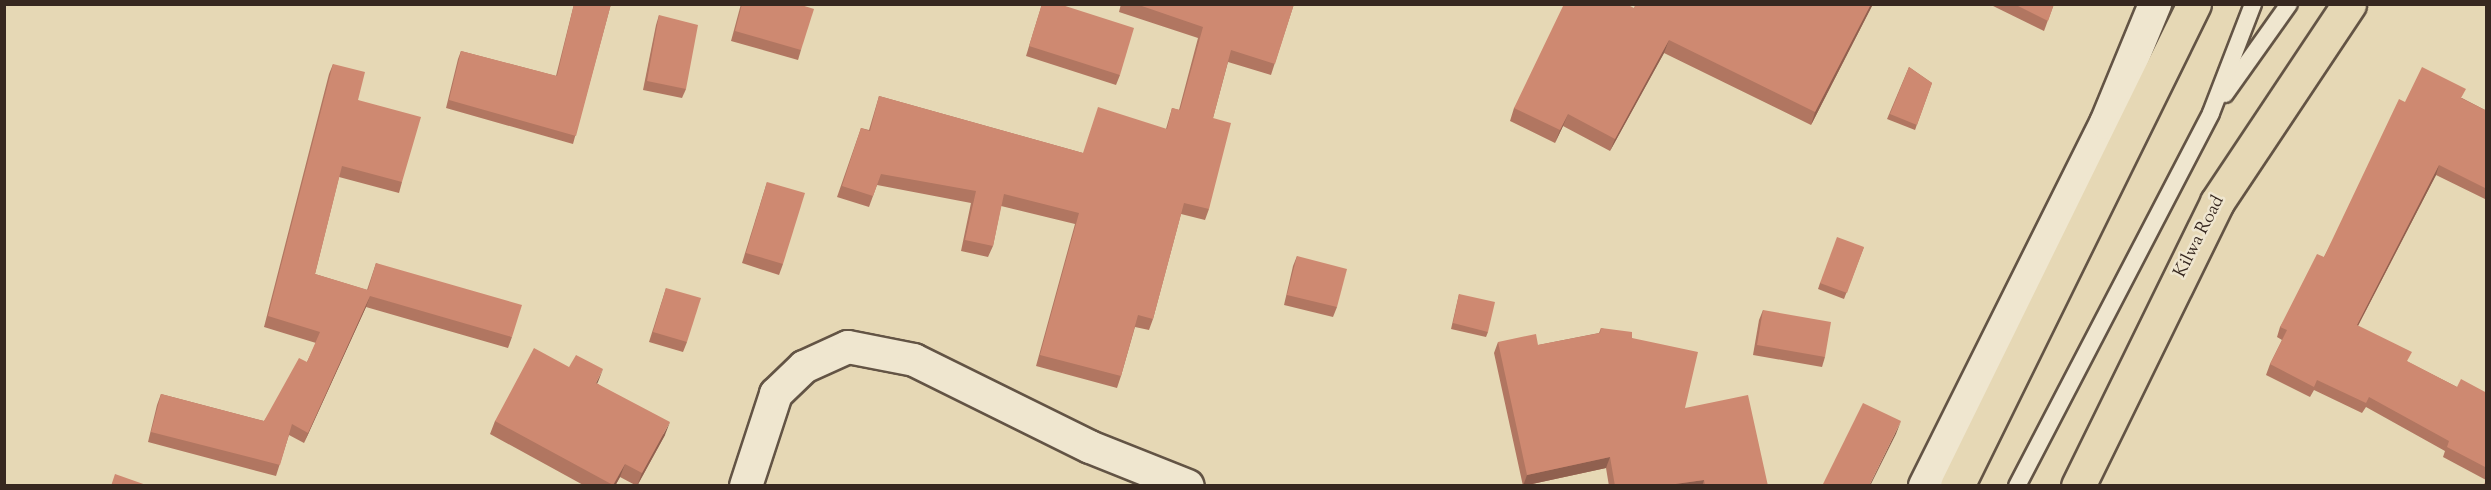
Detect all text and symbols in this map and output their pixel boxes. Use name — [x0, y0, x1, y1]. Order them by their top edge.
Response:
street label: Kilwa Road — [2170, 192, 2230, 282]

